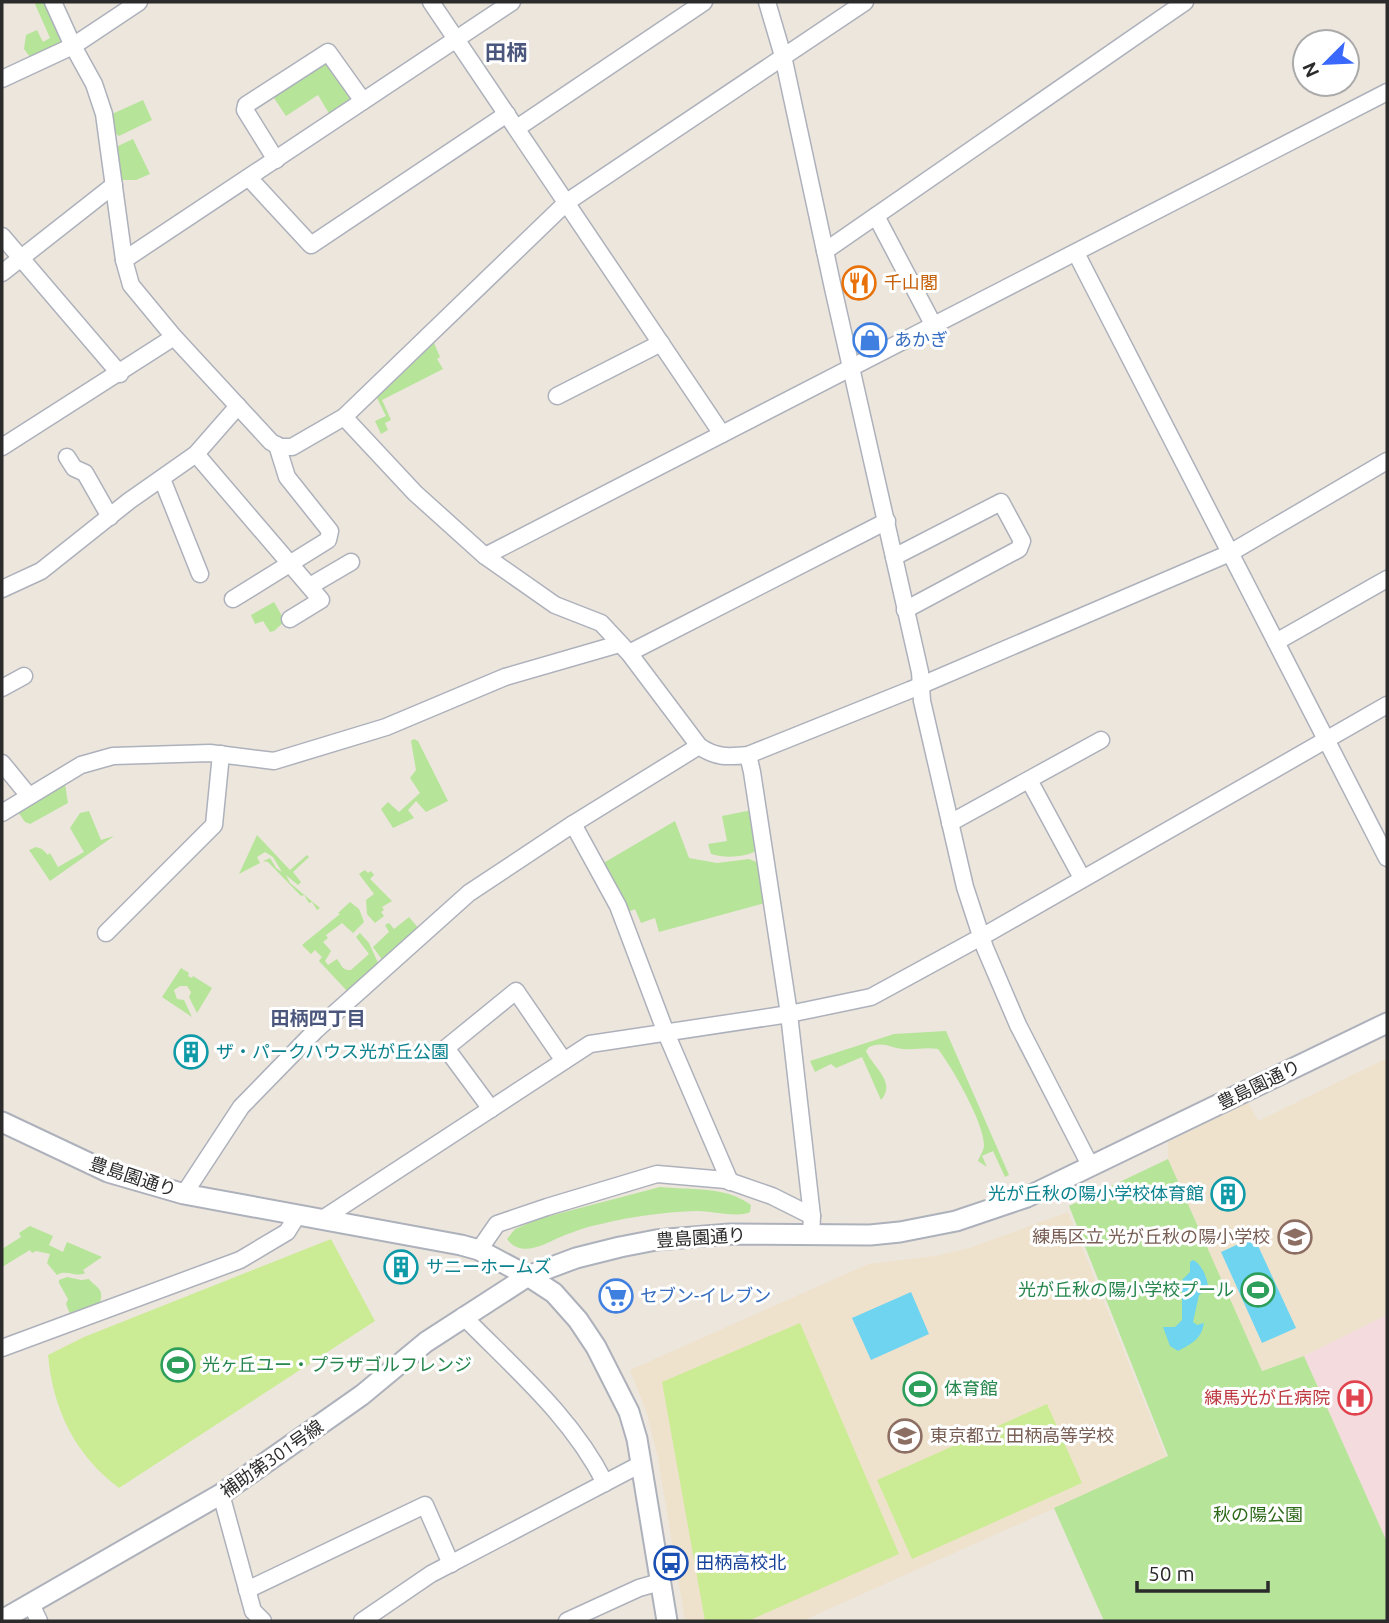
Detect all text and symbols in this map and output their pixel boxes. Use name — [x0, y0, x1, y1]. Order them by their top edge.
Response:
north arrow — [1291, 28, 1361, 98]
district label: 田柄 — [485, 40, 527, 64]
text: N — [1298, 59, 1323, 81]
restaurant icon: 千山閣 — [840, 264, 878, 302]
place label: 千山閣 — [884, 272, 938, 292]
shop icon: あかぎ — [851, 321, 889, 359]
place label: あかぎ — [894, 329, 948, 349]
district label: 田柄四丁目 — [270, 1007, 366, 1029]
building icon: ザ・パークハウス光が丘公園 — [172, 1033, 210, 1071]
place label: ザ・パークハウス光が丘公園 — [216, 1041, 449, 1061]
street label: 豊島園通り — [1214, 1055, 1303, 1113]
street label: 豊島園通り — [87, 1153, 179, 1199]
building icon: 光が丘秋の陽小学校体育館 — [1209, 1175, 1247, 1213]
place label: 光が丘秋の陽小学校体育館 — [988, 1183, 1204, 1203]
school or university icon: 練馬区立 光が丘秋の陽小学校 — [1276, 1218, 1314, 1256]
street label: 豊島園通り — [655, 1224, 747, 1250]
place label: 練馬区立 光が丘秋の陽小学校 — [1032, 1226, 1270, 1246]
building icon: サニーホームズ — [382, 1248, 420, 1286]
place label: サニーホームズ — [426, 1256, 551, 1276]
sports icon: 光が丘秋の陽小学校プール — [1239, 1271, 1277, 1309]
supermarket icon: セブン-イレブン — [597, 1277, 635, 1315]
place label: 光が丘秋の陽小学校プール — [1018, 1279, 1234, 1299]
place label: セブン-イレブン — [640, 1285, 771, 1305]
sports icon: 光ヶ丘ユー・プラザゴルフレンジ — [159, 1346, 197, 1384]
place label: 光ヶ丘ユー・プラザゴルフレンジ — [202, 1354, 472, 1374]
sports icon: 体育館 — [901, 1370, 939, 1408]
place label: 体育館 — [944, 1378, 998, 1398]
hospital icon: 練馬光が丘病院 — [1336, 1379, 1374, 1417]
place label: 練馬光が丘病院 — [1204, 1387, 1330, 1407]
street label: 補助第301号線 — [216, 1415, 327, 1501]
school or university icon: 東京都立 田柄高等学校 — [886, 1417, 924, 1455]
place label: 東京都立 田柄高等学校 — [930, 1425, 1114, 1445]
park label: 秋の陽公園 — [1213, 1504, 1303, 1524]
bus stop icon: 田柄高校北 — [652, 1544, 690, 1582]
scale bar — [1137, 1550, 1268, 1594]
place label: 田柄高校北 — [696, 1552, 786, 1572]
text: 50 m — [1148, 1561, 1195, 1585]

